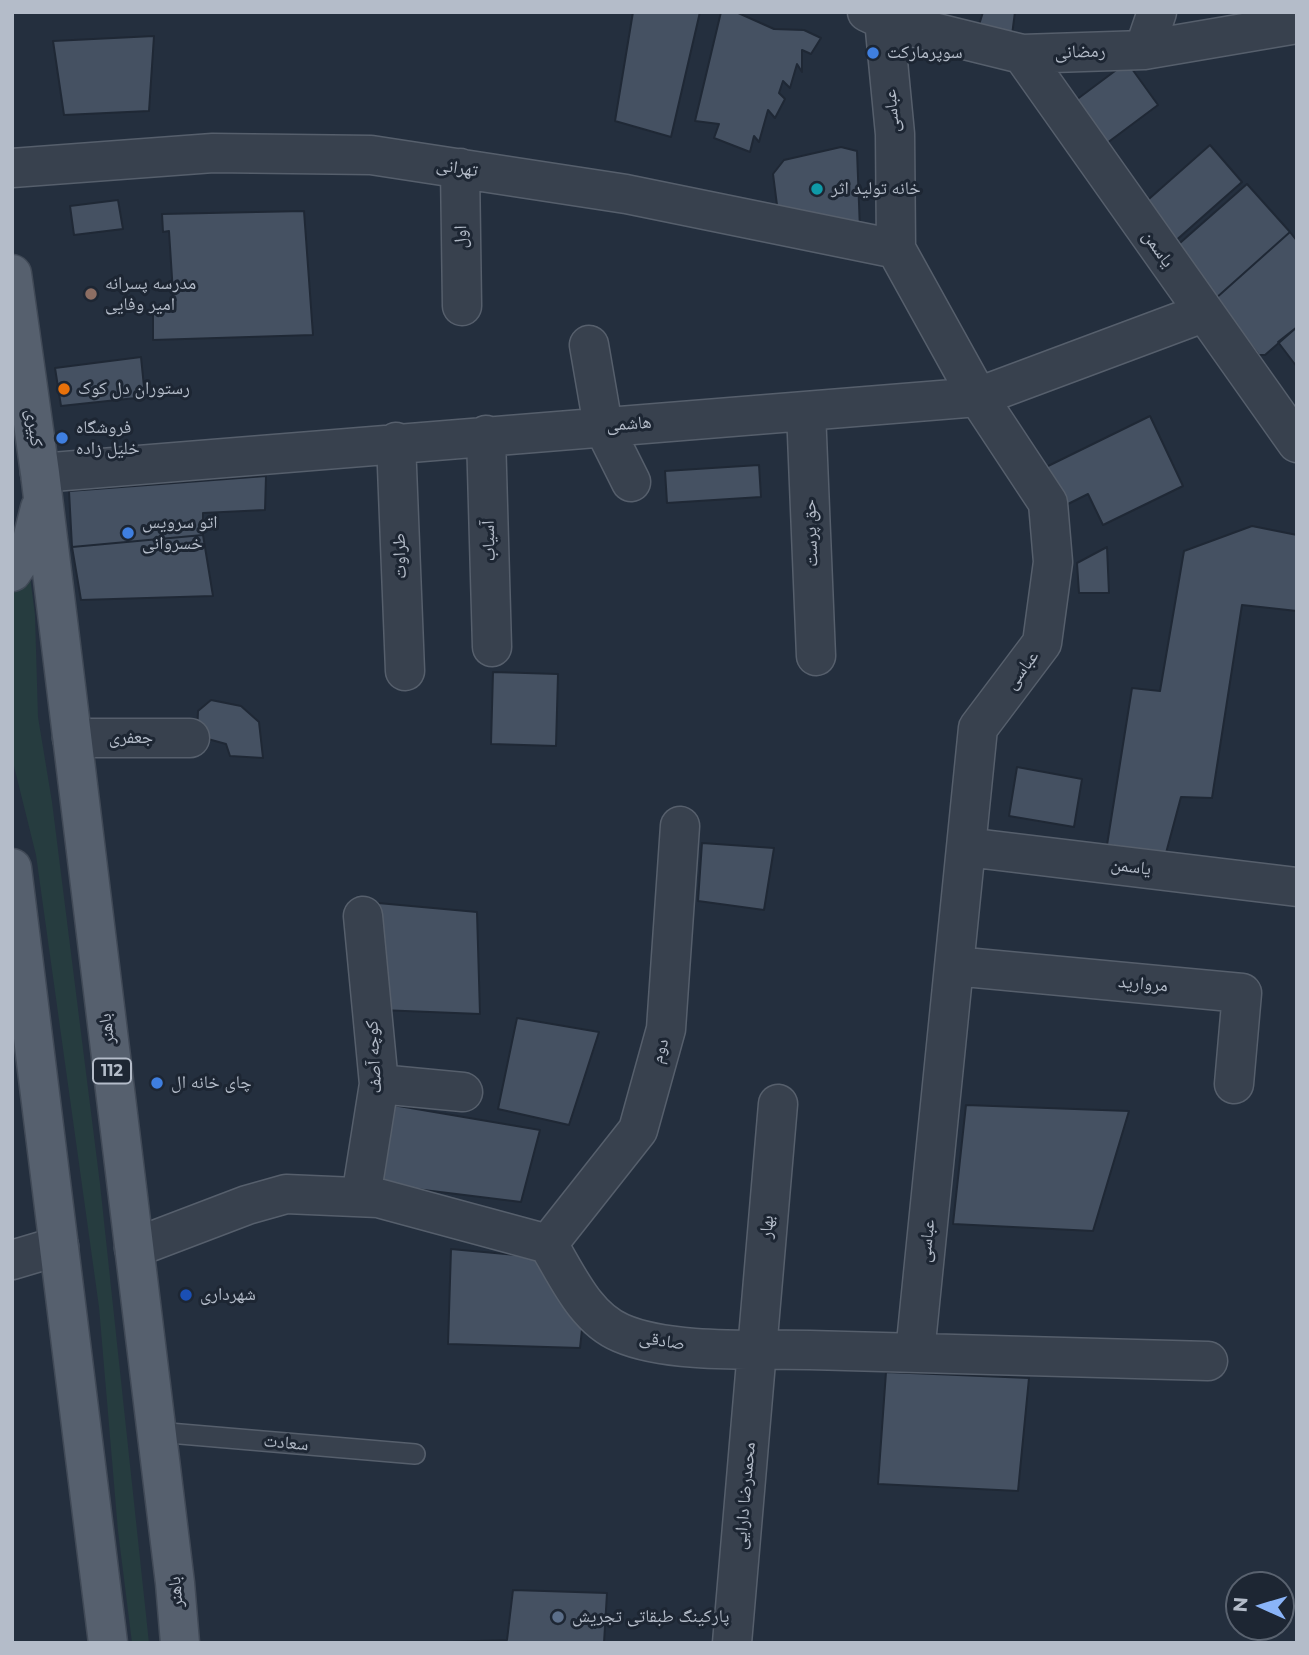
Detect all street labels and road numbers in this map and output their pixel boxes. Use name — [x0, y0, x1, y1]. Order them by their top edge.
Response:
street label: رمضانی — [1054, 40, 1106, 64]
street label: عباسی — [879, 89, 905, 133]
street label: تهرانی — [435, 154, 479, 182]
street label: اول — [450, 225, 472, 249]
street label: یاسمن — [1138, 226, 1178, 272]
street label: کبیری — [21, 408, 47, 448]
street label: هاشمی — [606, 412, 652, 436]
street label: حق پرست — [799, 499, 823, 567]
street label: آسیاب — [477, 520, 501, 562]
street label: طراوت — [388, 533, 412, 579]
street label: عباسی — [1000, 646, 1044, 694]
street label: جعفری — [109, 727, 153, 749]
street label: یاسمن — [1110, 854, 1152, 880]
street label: مروارید — [1117, 971, 1169, 997]
street label: باهنر — [94, 1012, 120, 1046]
street label: کوچه آصف — [361, 1020, 387, 1094]
street label: دوم — [646, 1036, 674, 1066]
road number: 112 — [93, 1058, 131, 1084]
street label: بهار — [755, 1214, 779, 1240]
street label: عباسی — [914, 1218, 940, 1264]
street label: صادقی — [638, 1327, 686, 1355]
street label: سعادت — [263, 1430, 309, 1456]
street label: محمدرضا دارایی — [730, 1441, 760, 1551]
street label: باهنر — [164, 1576, 188, 1608]

